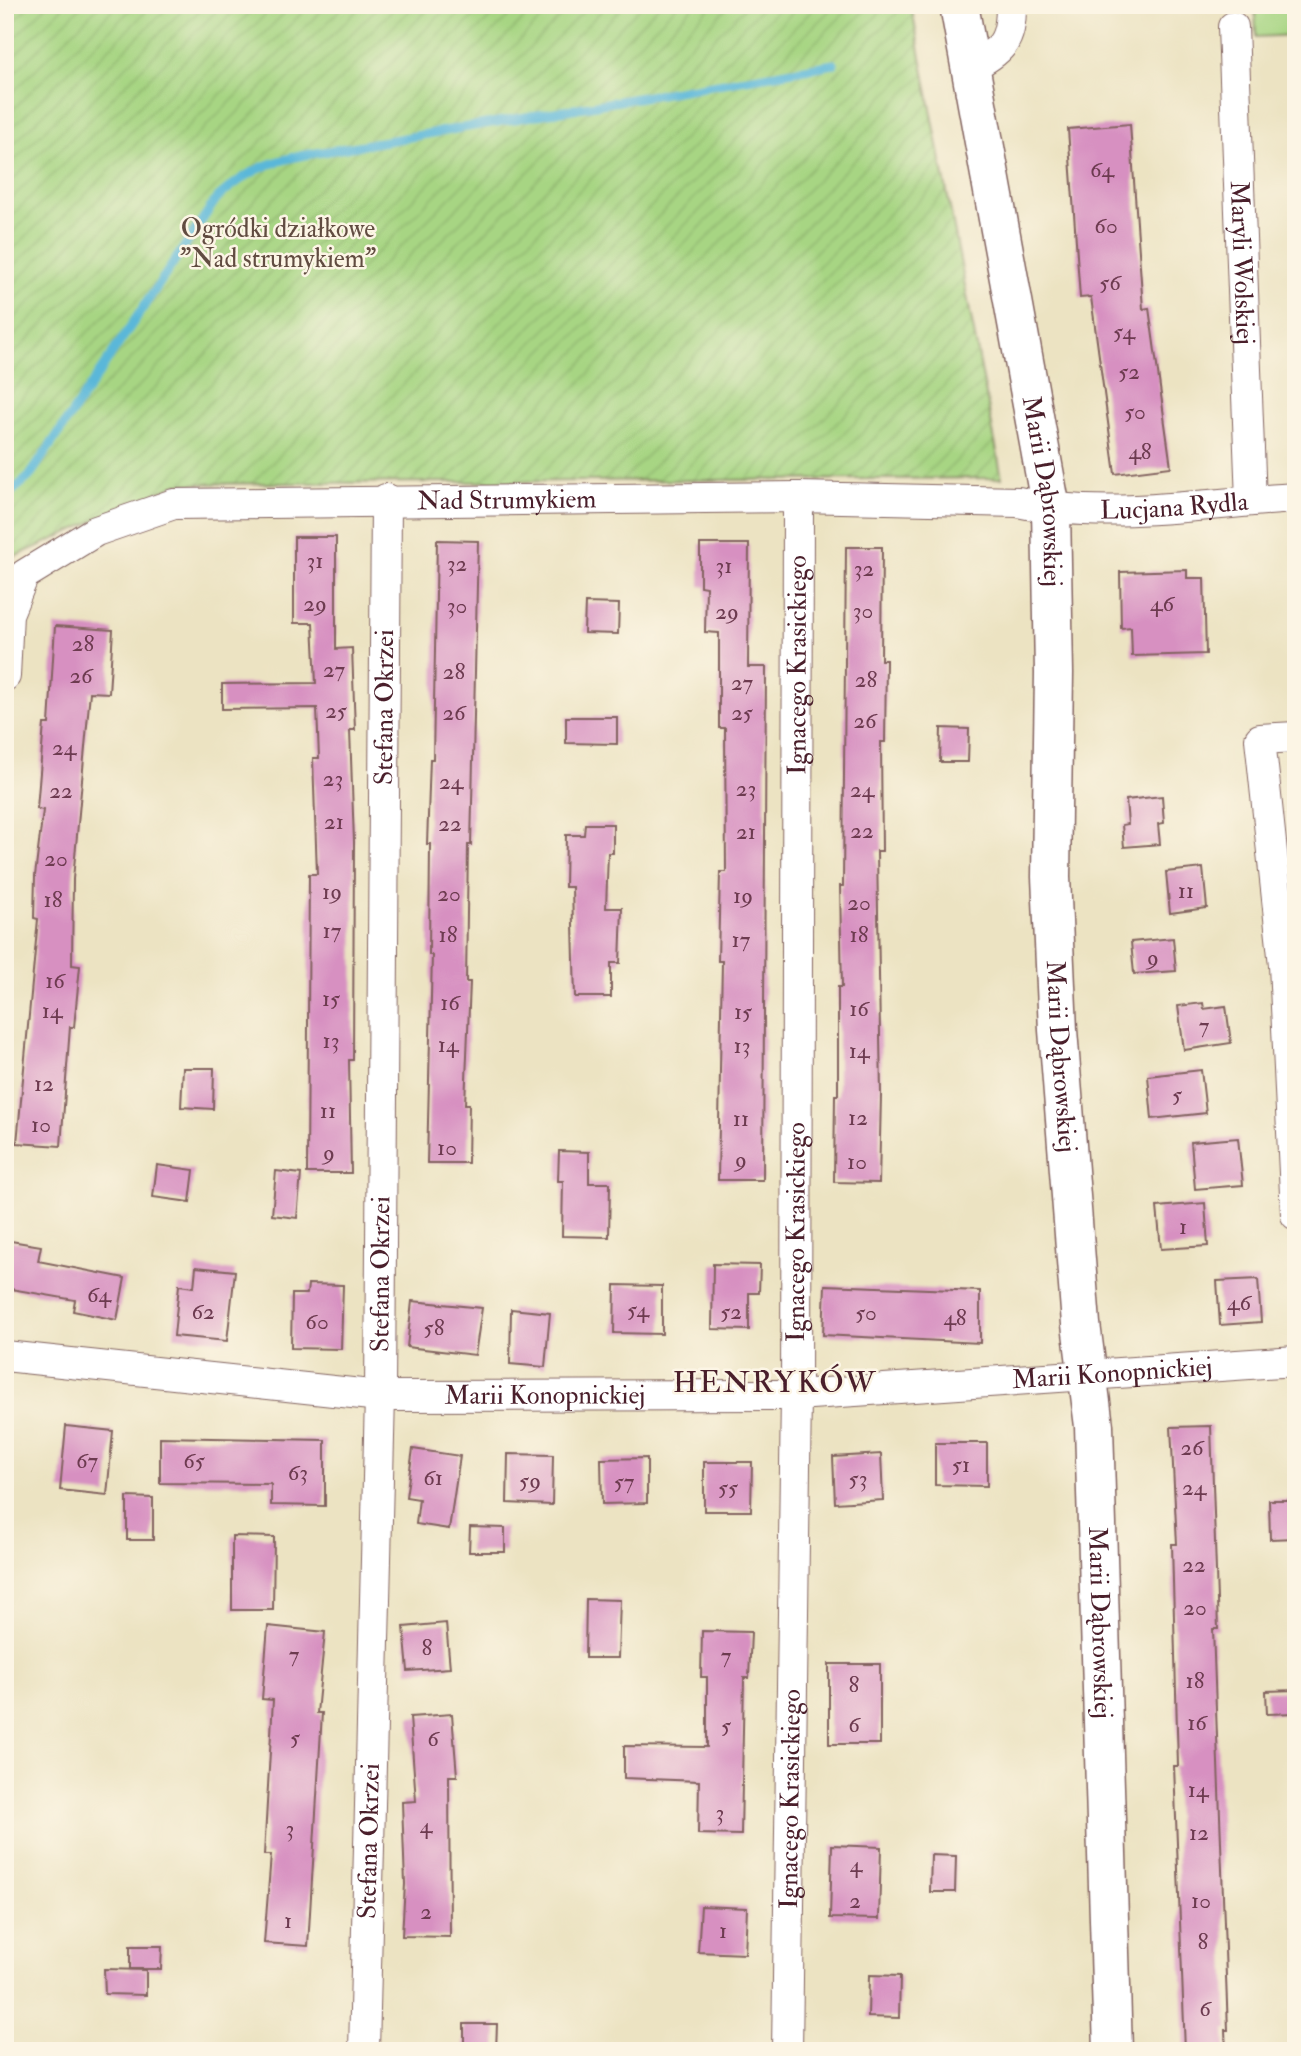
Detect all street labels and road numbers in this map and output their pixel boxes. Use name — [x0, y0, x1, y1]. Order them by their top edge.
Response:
street label: Maryli Wolskiej — [1223, 180, 1261, 345]
street label: Marii Dąbrowskiej — [1015, 393, 1068, 587]
street label: Nad Strumykiem — [417, 483, 597, 517]
street label: Lucjana Rydla — [1100, 486, 1250, 527]
street label: Ignacego Krasickiego — [781, 555, 814, 775]
street label: Stefana Okrzei — [368, 629, 401, 785]
street label: Marii Dąbrowskiej — [1039, 960, 1084, 1154]
street label: Ignacego Krasickiego — [780, 1122, 813, 1342]
street label: Stefana Okrzei — [364, 1196, 397, 1352]
street label: Marii Konopnickiej — [1011, 1351, 1213, 1396]
street label: Marii Konopnickiej — [444, 1379, 645, 1413]
street label: Marii Dąbrowskiej — [1081, 1526, 1119, 1719]
street label: Ignacego Krasickiego — [773, 1689, 808, 1909]
street label: Stefana Okrzei — [351, 1763, 387, 1919]

